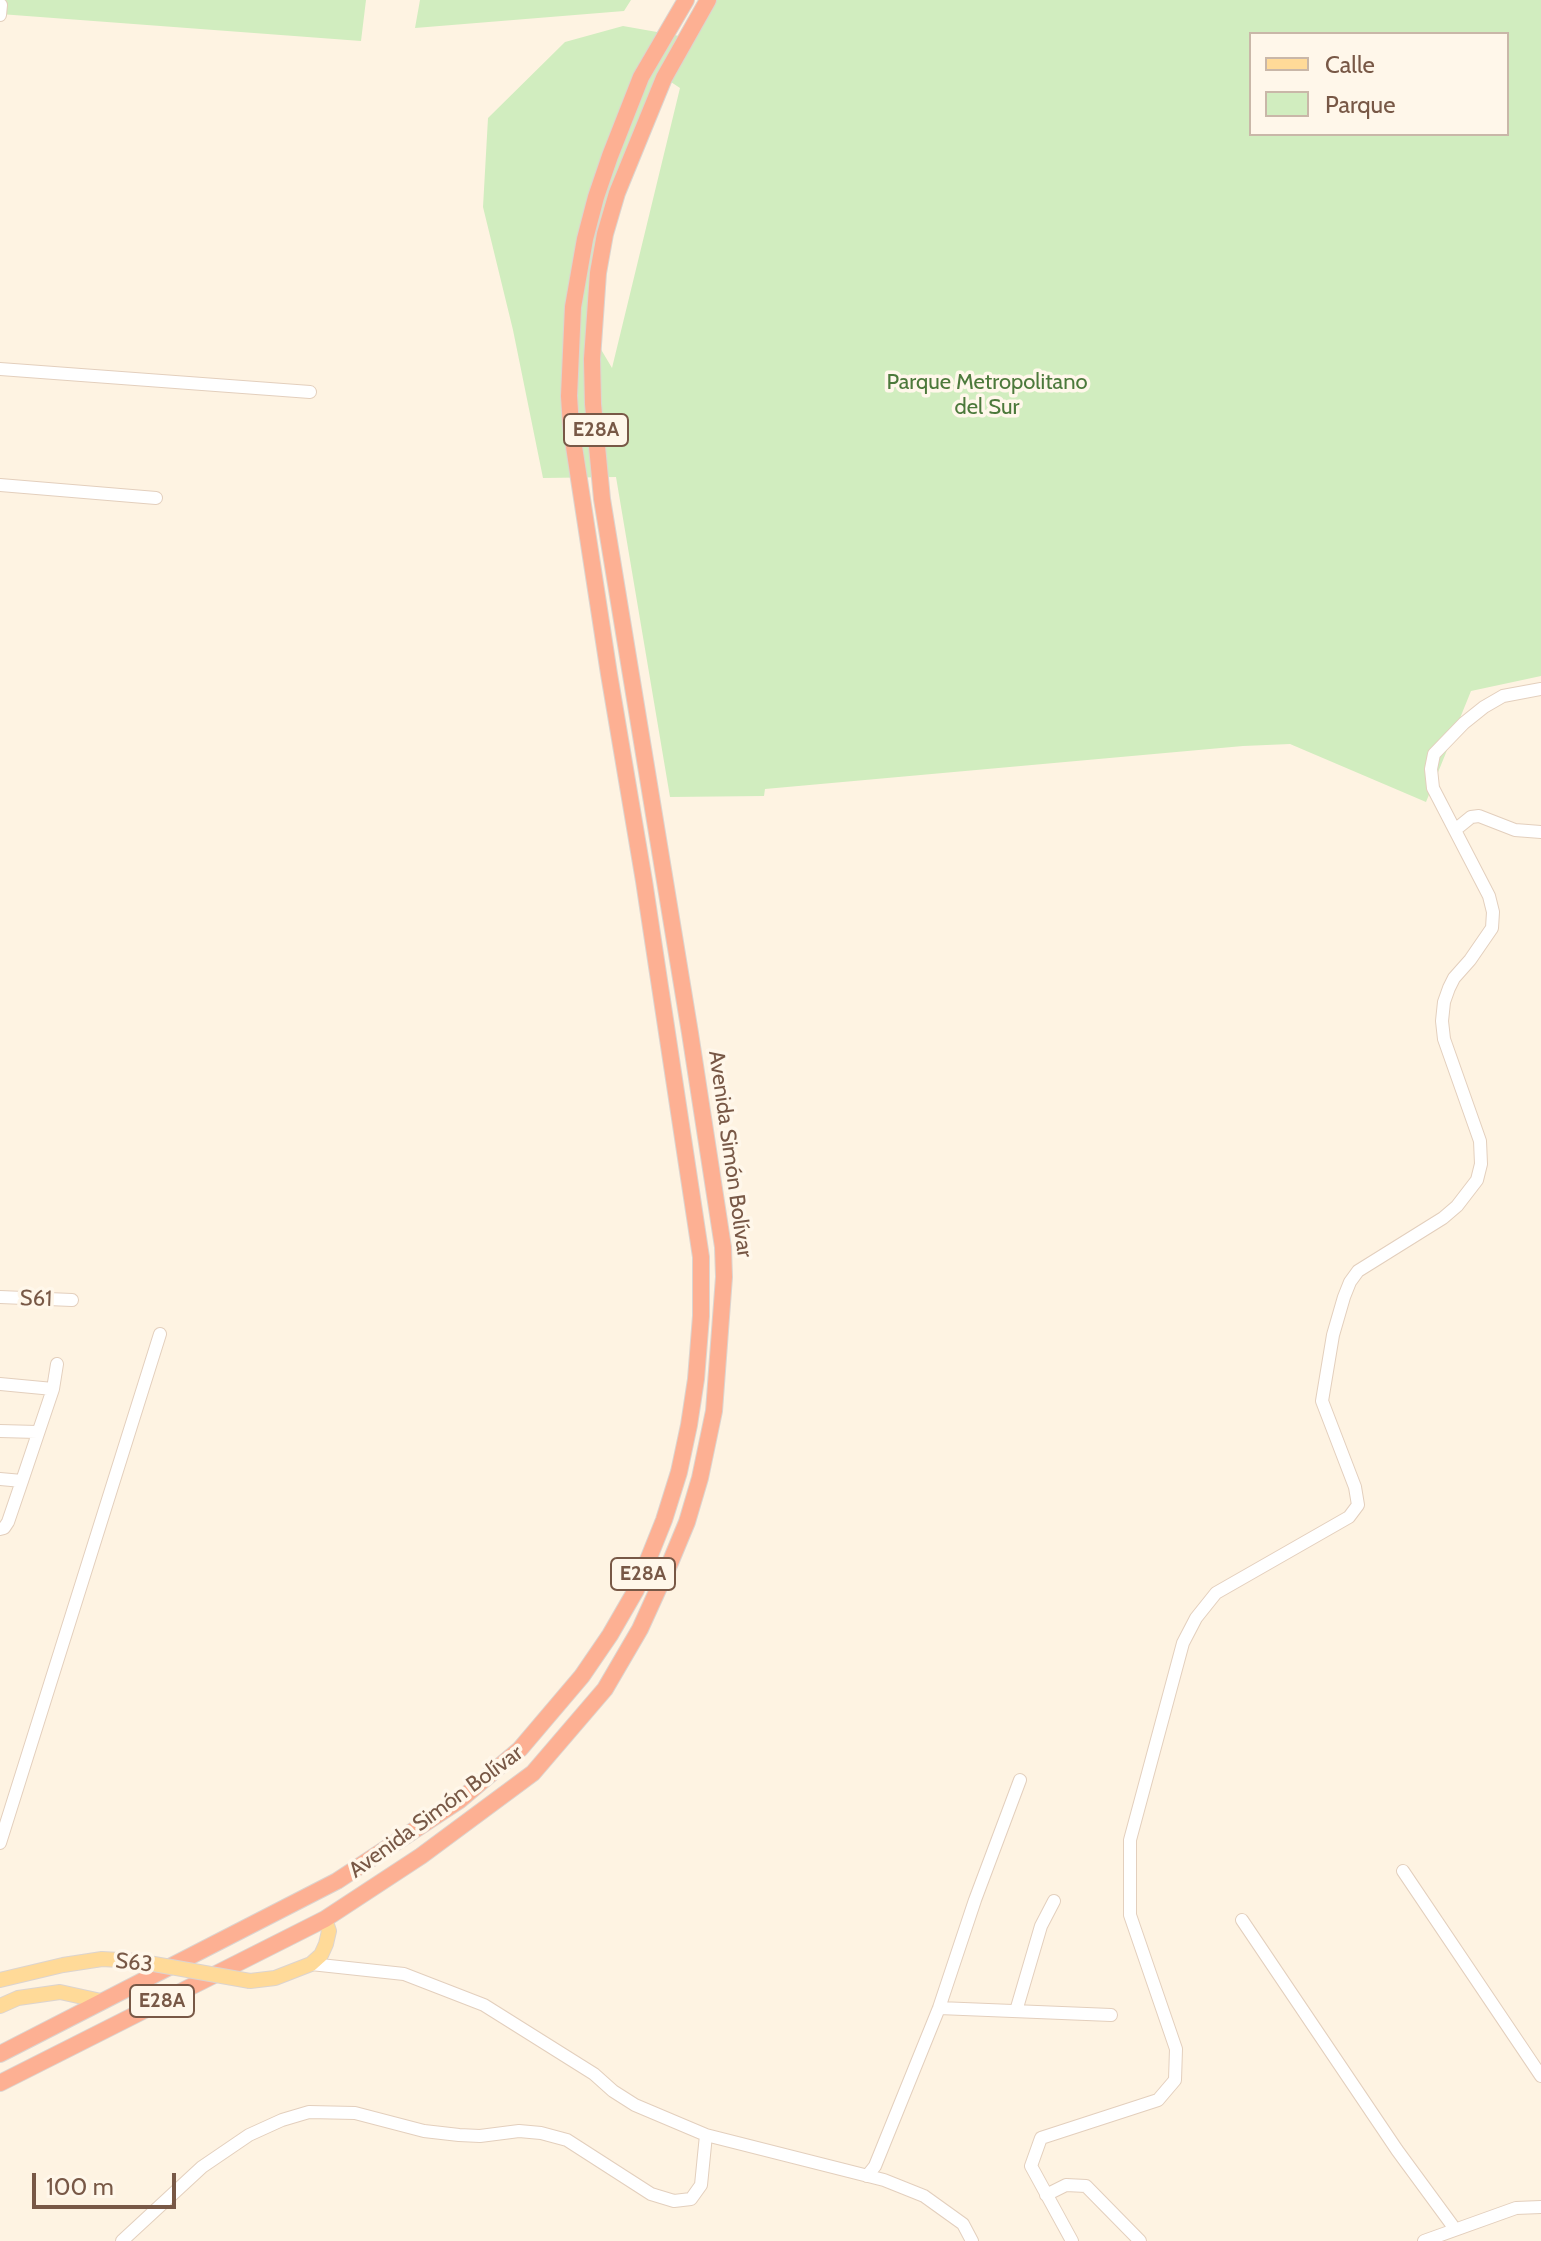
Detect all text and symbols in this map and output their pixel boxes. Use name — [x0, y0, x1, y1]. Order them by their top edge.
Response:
legend — [1249, 32, 1509, 136]
text: Calle — [1325, 50, 1375, 79]
text: Parque — [1325, 90, 1395, 119]
park label: Parque Metropolitano del Sur — [886, 370, 1088, 422]
road number: E28A — [564, 414, 628, 446]
street label: Avenida Simón Bolívar — [702, 1049, 758, 1259]
street label: S61 — [19, 1285, 53, 1313]
road number: E28A — [611, 1558, 675, 1590]
street label: Avenida Simón Bolívar — [344, 1740, 528, 1884]
street label: S63 — [114, 1948, 154, 1978]
road number: E28A — [130, 1985, 194, 2017]
scale bar — [36, 2157, 180, 2207]
text: 100 m — [46, 2172, 114, 2201]

